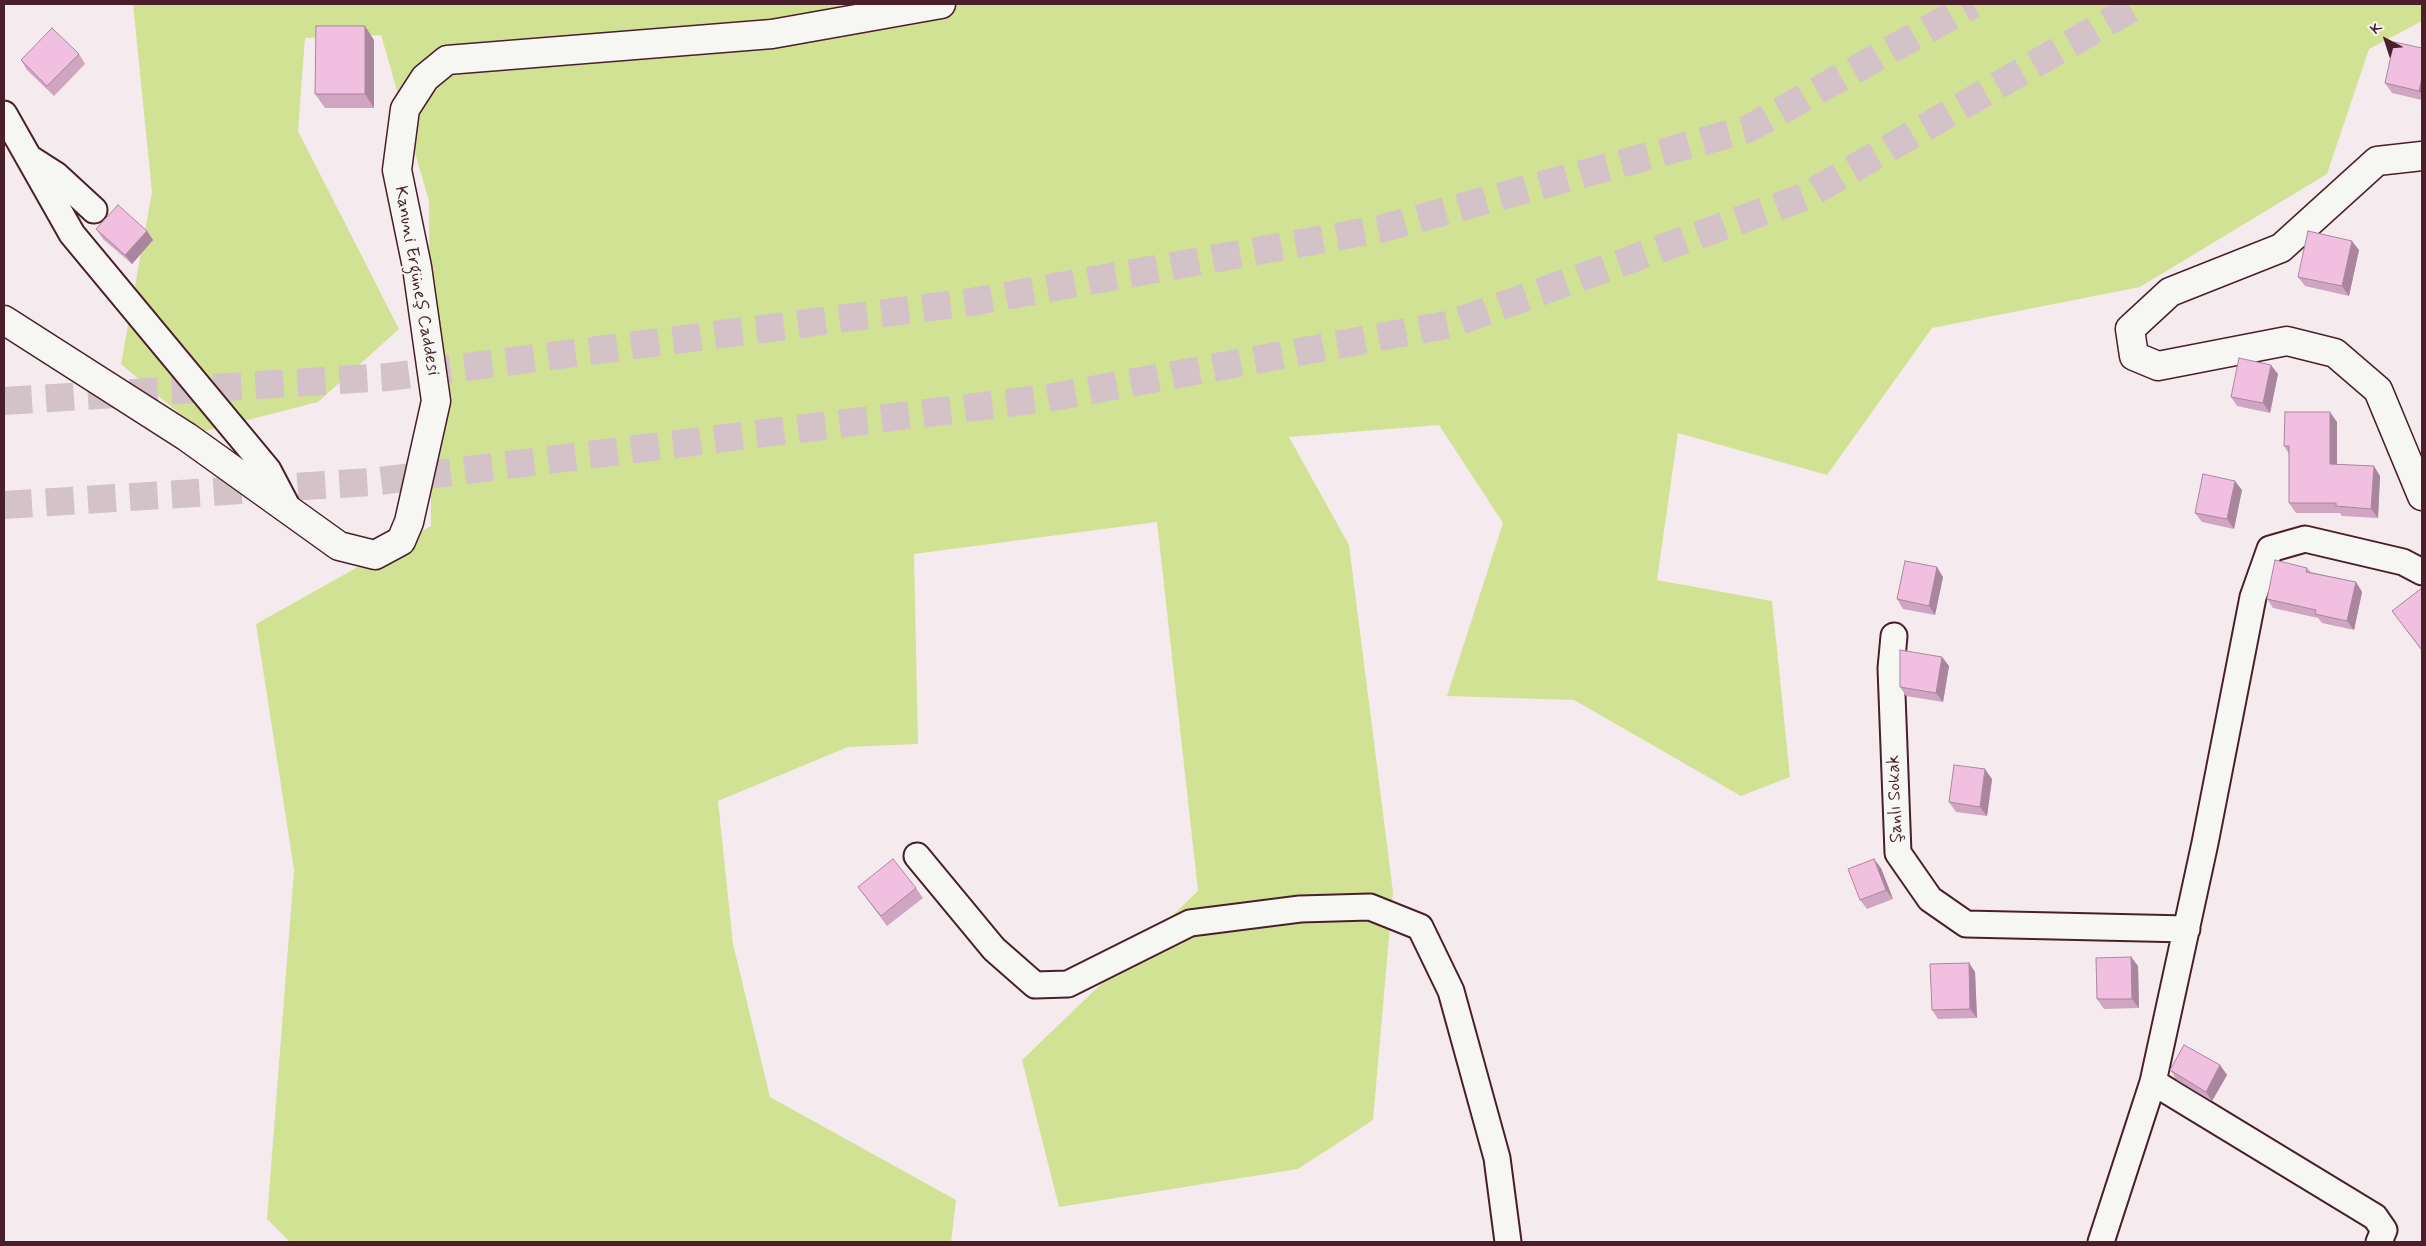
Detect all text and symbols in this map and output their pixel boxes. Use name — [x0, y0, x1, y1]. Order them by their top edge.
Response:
north arrow — [2361, 15, 2411, 65]
text: K — [2367, 18, 2386, 39]
street label: Kanuni Ergüneş Caddesi — [389, 184, 443, 378]
street label: Şanlı Sokak — [1884, 755, 1908, 843]

